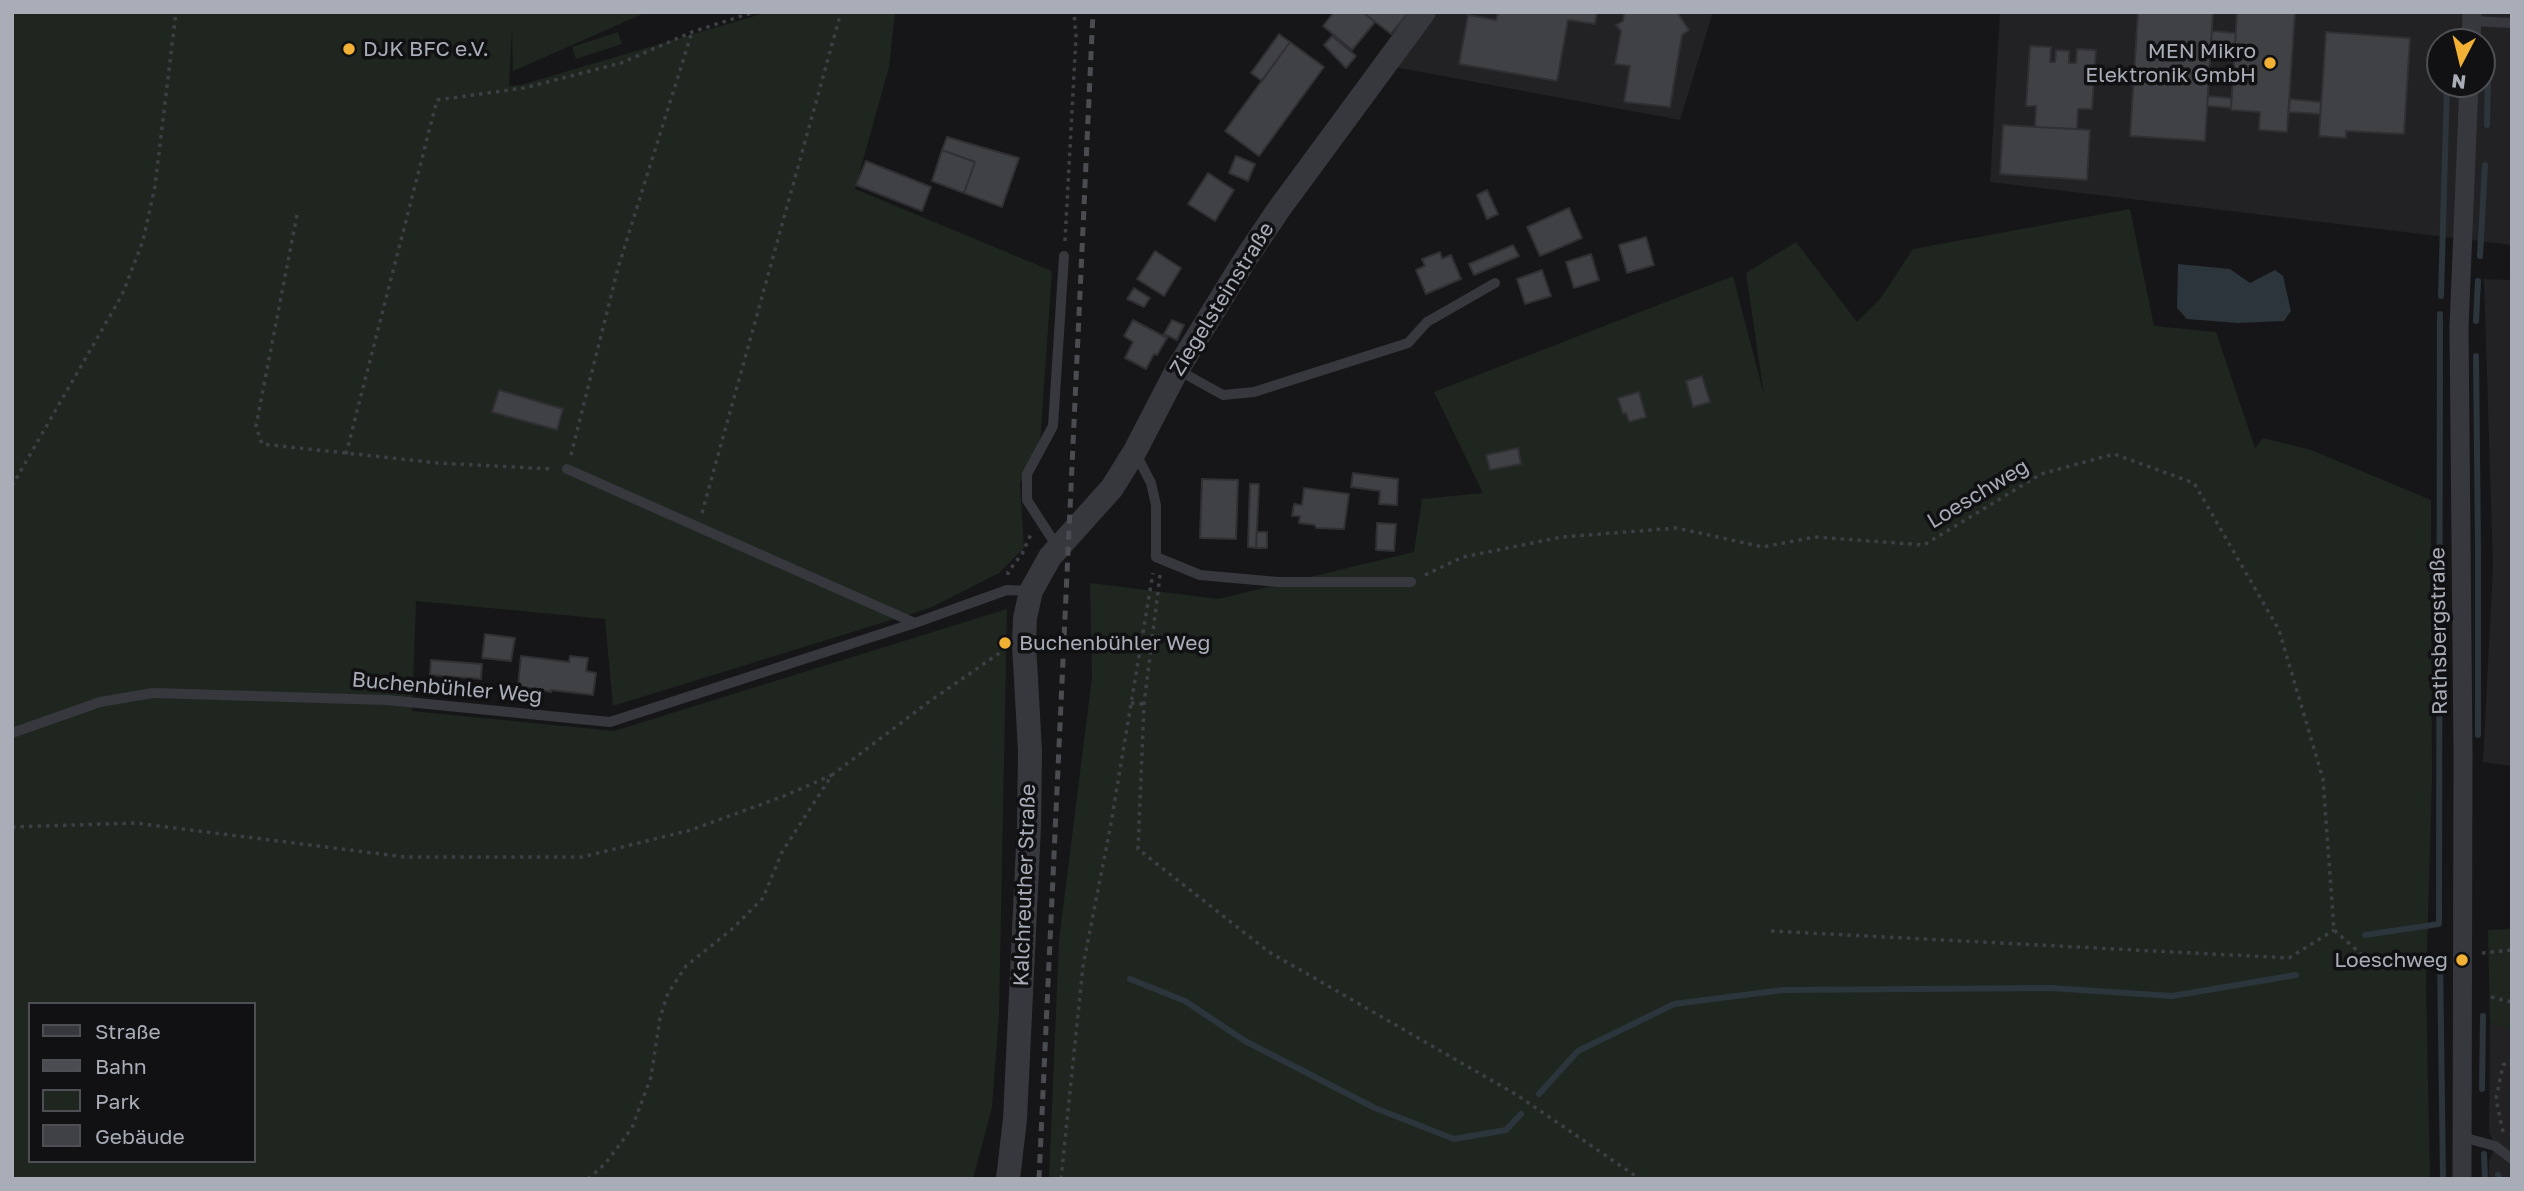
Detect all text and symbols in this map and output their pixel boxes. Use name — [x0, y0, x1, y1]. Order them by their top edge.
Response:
north arrow — [2426, 28, 2496, 98]
place label: DJK BFC e.V. — [363, 36, 489, 62]
place label: MEN Mikro Elektronik GmbH — [2085, 38, 2256, 88]
marker: DJK BFC e.V. — [341, 41, 357, 57]
marker: MEN Mikro Elektronik GmbH — [2262, 55, 2278, 71]
text: N — [2450, 70, 2467, 95]
street label: Ziegelsteinstraße — [1165, 218, 1279, 380]
street label: Loeschweg — [1923, 454, 2033, 534]
street label: Rathsbergstraße — [2425, 547, 2453, 715]
place label: Buchenbühler Weg — [1019, 630, 1210, 656]
marker: Buchenbühler Weg — [997, 635, 1013, 651]
street label: Buchenbühler Weg — [351, 667, 543, 709]
street label: Kalchreuther Straße — [1009, 783, 1041, 987]
place label: Loeschweg — [2334, 947, 2448, 973]
marker: Loeschweg — [2454, 952, 2470, 968]
legend — [28, 1002, 256, 1163]
text: Straße — [95, 1018, 161, 1044]
text: Bahn — [95, 1053, 147, 1079]
text: Park — [95, 1088, 140, 1114]
text: Gebäude — [95, 1123, 185, 1149]

